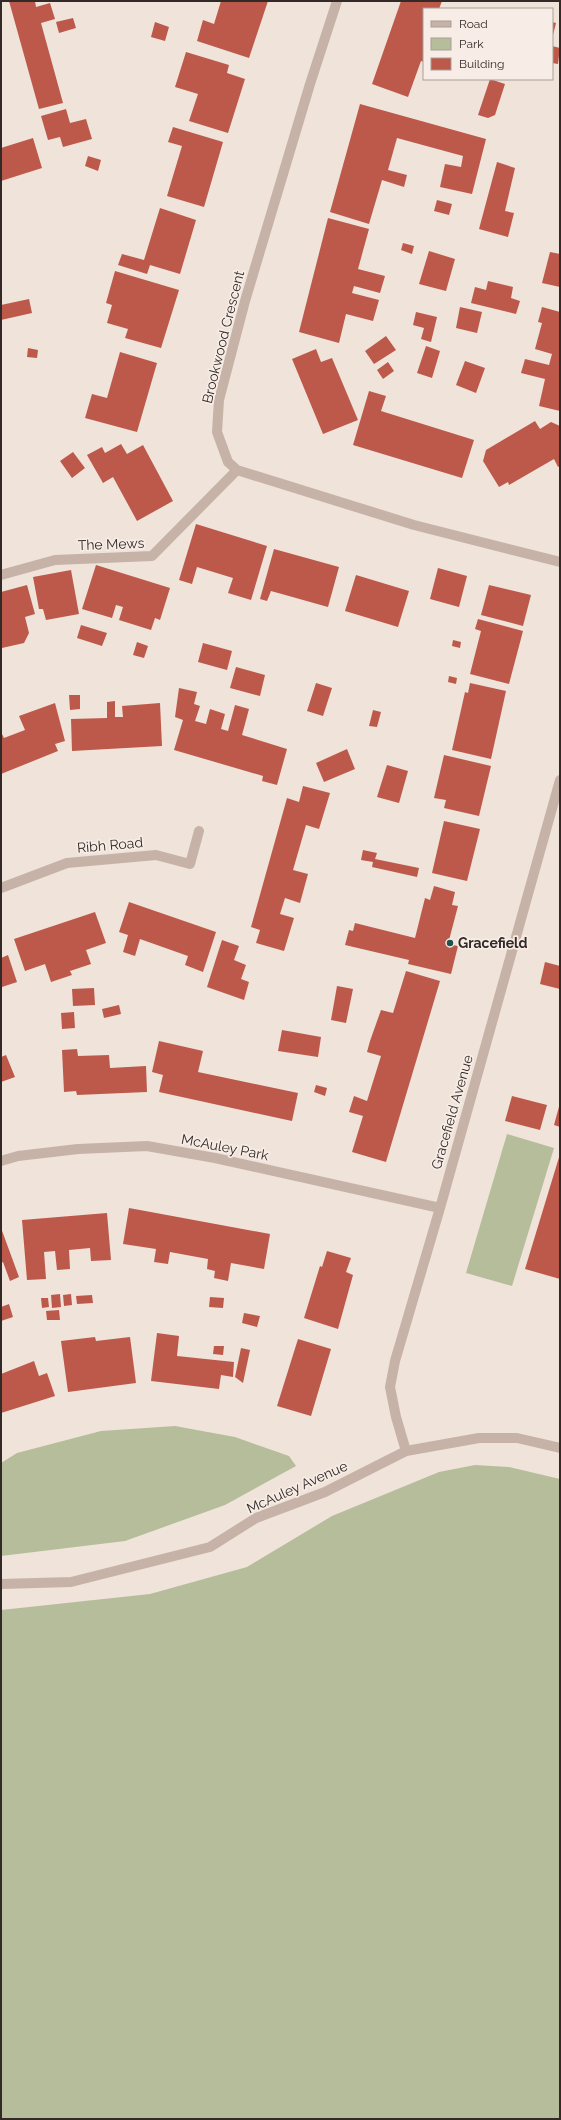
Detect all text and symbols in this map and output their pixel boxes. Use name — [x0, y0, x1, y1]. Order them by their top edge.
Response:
legend — [423, 8, 553, 80]
text: Road — [459, 17, 488, 31]
text: Park — [459, 37, 484, 51]
text: Building — [459, 57, 505, 71]
street label: Brookwood Crescent — [199, 269, 247, 405]
street label: The Mews — [77, 535, 145, 553]
street label: Ribh Road — [76, 834, 144, 856]
place label: Gracefield — [458, 935, 528, 951]
marker: Gracefield — [445, 938, 455, 948]
street label: Gracefield Avenue — [428, 1053, 476, 1171]
street label: McAuley Park — [180, 1131, 271, 1163]
street label: McAuley Avenue — [244, 1458, 350, 1516]

